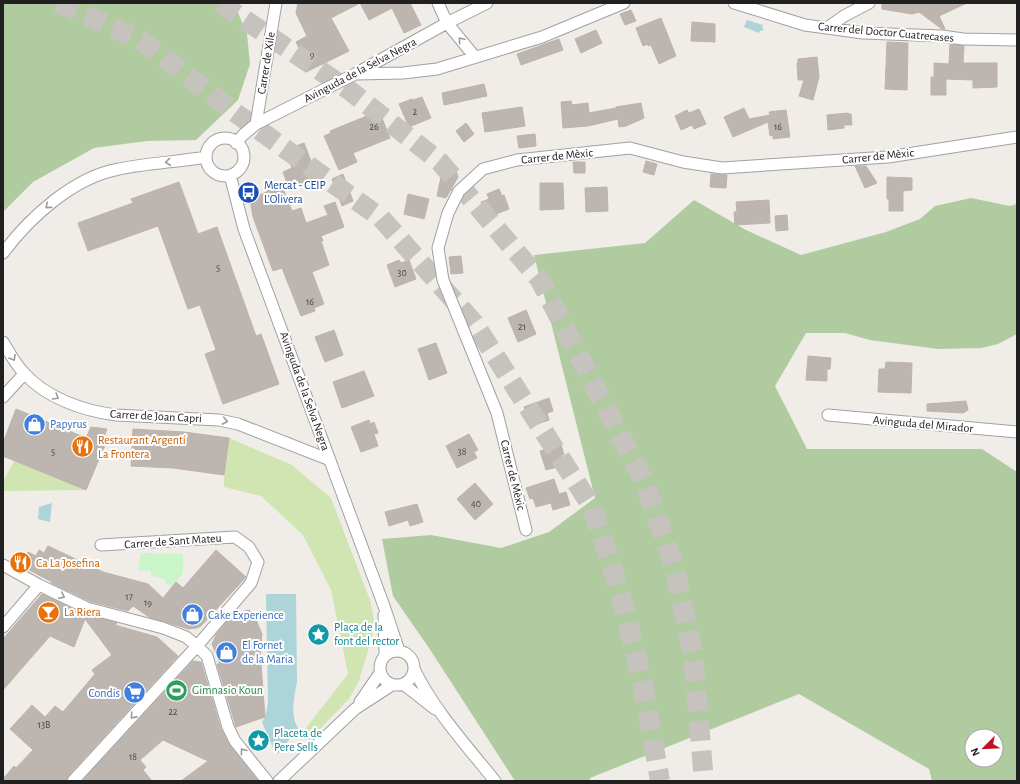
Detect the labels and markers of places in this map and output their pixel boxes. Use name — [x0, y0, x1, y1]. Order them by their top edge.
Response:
bus stop icon: Mercat - CEIP L'Olivera — [236, 179, 262, 205]
place label: Mercat - CEIP L'Olivera — [264, 179, 326, 205]
shop icon: Papyrus — [21, 411, 47, 437]
place label: Papyrus — [50, 418, 87, 431]
restaurant icon: Restaurant Argentí La Frontera — [70, 434, 96, 460]
place label: Restaurant Argentí La Frontera — [98, 434, 186, 460]
restaurant icon: Ca La Josefina — [8, 550, 34, 576]
place label: Ca La Josefina — [36, 557, 100, 569]
bar icon: La Riera — [36, 599, 62, 625]
shop icon: Cake Experience — [179, 602, 205, 628]
place label: La Riera — [64, 606, 101, 618]
place label: Cake Experience — [208, 609, 284, 621]
place icon: Plaça de la font del rector — [305, 621, 331, 647]
place label: Plaça de la font del rector — [334, 621, 399, 647]
shop icon: El Fornet de la Maria — [213, 639, 239, 665]
place label: El Fornet de la Maria — [242, 639, 294, 665]
sports icon: Gimnasio Koun — [164, 677, 190, 703]
supermarket icon: Condis — [122, 680, 148, 706]
place label: Gimnasio Koun — [192, 684, 263, 696]
place label: Condis — [88, 687, 120, 699]
place icon: Placeta de Pere Sells — [246, 727, 272, 753]
place label: Placeta de Pere Sells — [274, 727, 322, 753]

